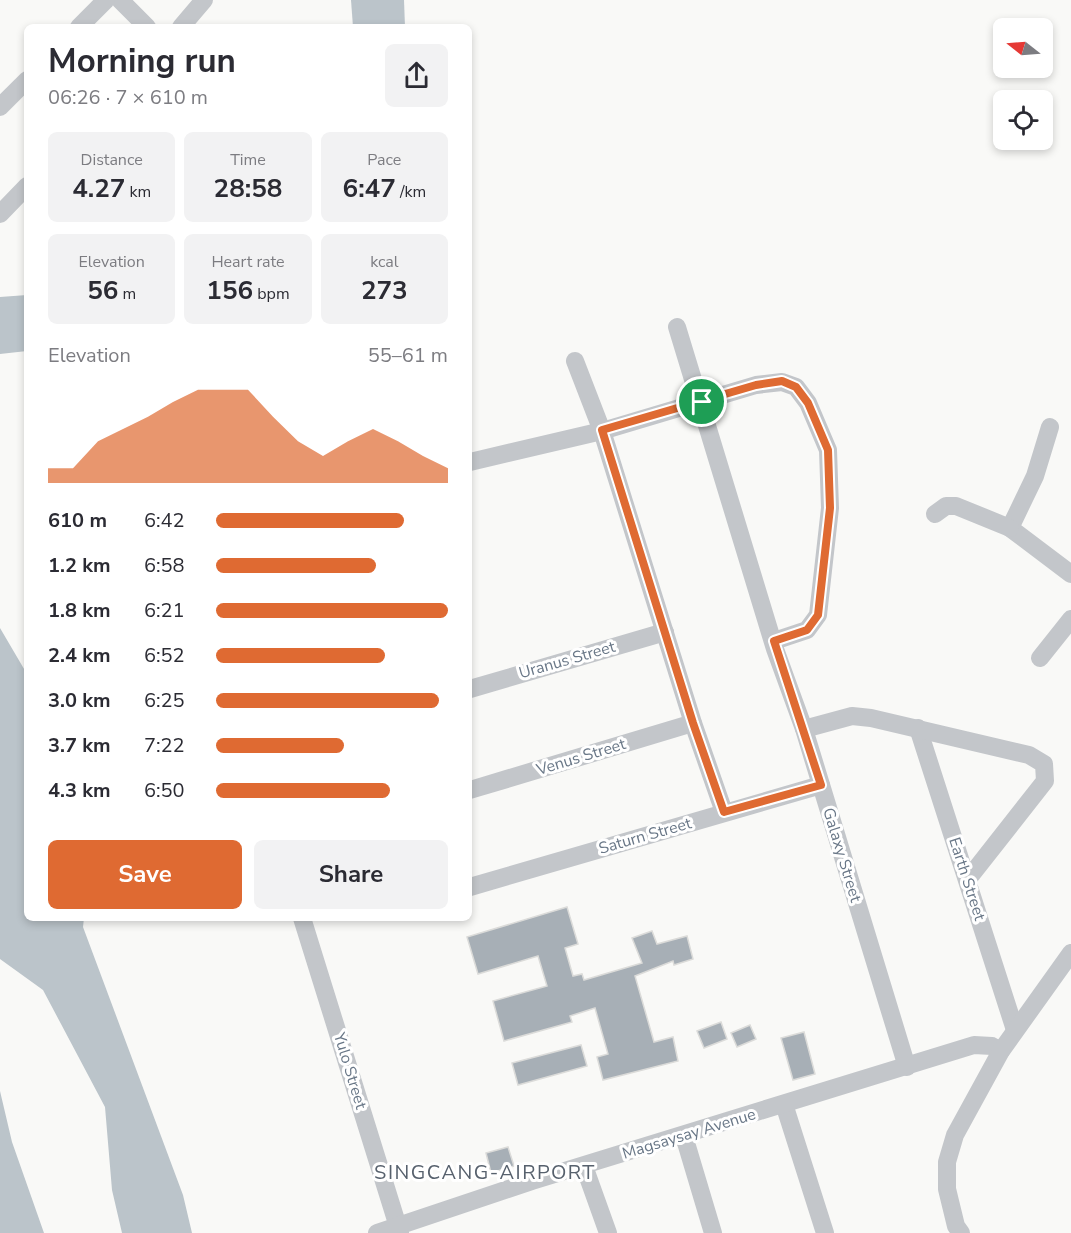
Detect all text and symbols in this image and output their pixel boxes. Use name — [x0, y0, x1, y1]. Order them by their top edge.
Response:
north arrow — [993, 18, 1053, 78]
map controls — [993, 18, 1053, 150]
text: Morning run — [48, 39, 236, 84]
button: share — [385, 44, 448, 107]
text: 06:26 · 7 × 610 m — [48, 84, 208, 111]
button: locate — [993, 90, 1053, 150]
text: Distance — [81, 149, 143, 171]
text: Time — [230, 149, 266, 171]
text: Pace — [367, 149, 401, 171]
text: 4.27 — [72, 171, 125, 206]
text: 28:58 — [214, 171, 282, 206]
text: 6:47 — [343, 171, 396, 206]
text: km — [125, 181, 151, 203]
text: /km — [396, 181, 426, 203]
text: Elevation — [79, 251, 145, 273]
text: Heart rate — [211, 251, 285, 273]
text: kcal — [370, 251, 399, 273]
text: 56 — [87, 273, 118, 308]
text: 156 — [206, 273, 253, 308]
text: 273 — [361, 273, 408, 308]
text: m — [118, 283, 136, 305]
text: bpm — [253, 283, 290, 305]
text: Elevation — [48, 342, 131, 369]
text: 55–61 m — [368, 342, 448, 369]
pin — [676, 376, 727, 427]
icon: arrive — [685, 385, 718, 418]
text: 610 m — [48, 507, 107, 534]
text: 6:42 — [144, 507, 185, 534]
text: 1.2 km — [48, 552, 111, 579]
text: 6:58 — [144, 552, 185, 579]
text: 1.8 km — [48, 597, 111, 624]
text: 6:21 — [144, 597, 185, 624]
street label: Uranus Street — [516, 636, 618, 684]
text: 2.4 km — [48, 642, 111, 669]
text: 6:52 — [144, 642, 185, 669]
text: 3.0 km — [48, 687, 111, 714]
text: 6:25 — [144, 687, 185, 714]
text: 3.7 km — [48, 732, 111, 759]
text: 7:22 — [144, 732, 185, 759]
street label: Venus Street — [533, 733, 629, 781]
text: 4.3 km — [48, 777, 111, 804]
text: 6:50 — [144, 777, 185, 804]
street label: Galaxy Street — [817, 805, 867, 905]
street label: Saturn Street — [596, 812, 694, 860]
street label: Earth Street — [943, 835, 991, 924]
button: Save — [48, 840, 242, 909]
button: Share — [254, 840, 448, 909]
street label: Yulo Street — [328, 1029, 372, 1112]
street label: Magsaysay Avenue — [620, 1103, 758, 1165]
district label: SINGCANG-AIRPORT — [374, 1159, 596, 1186]

